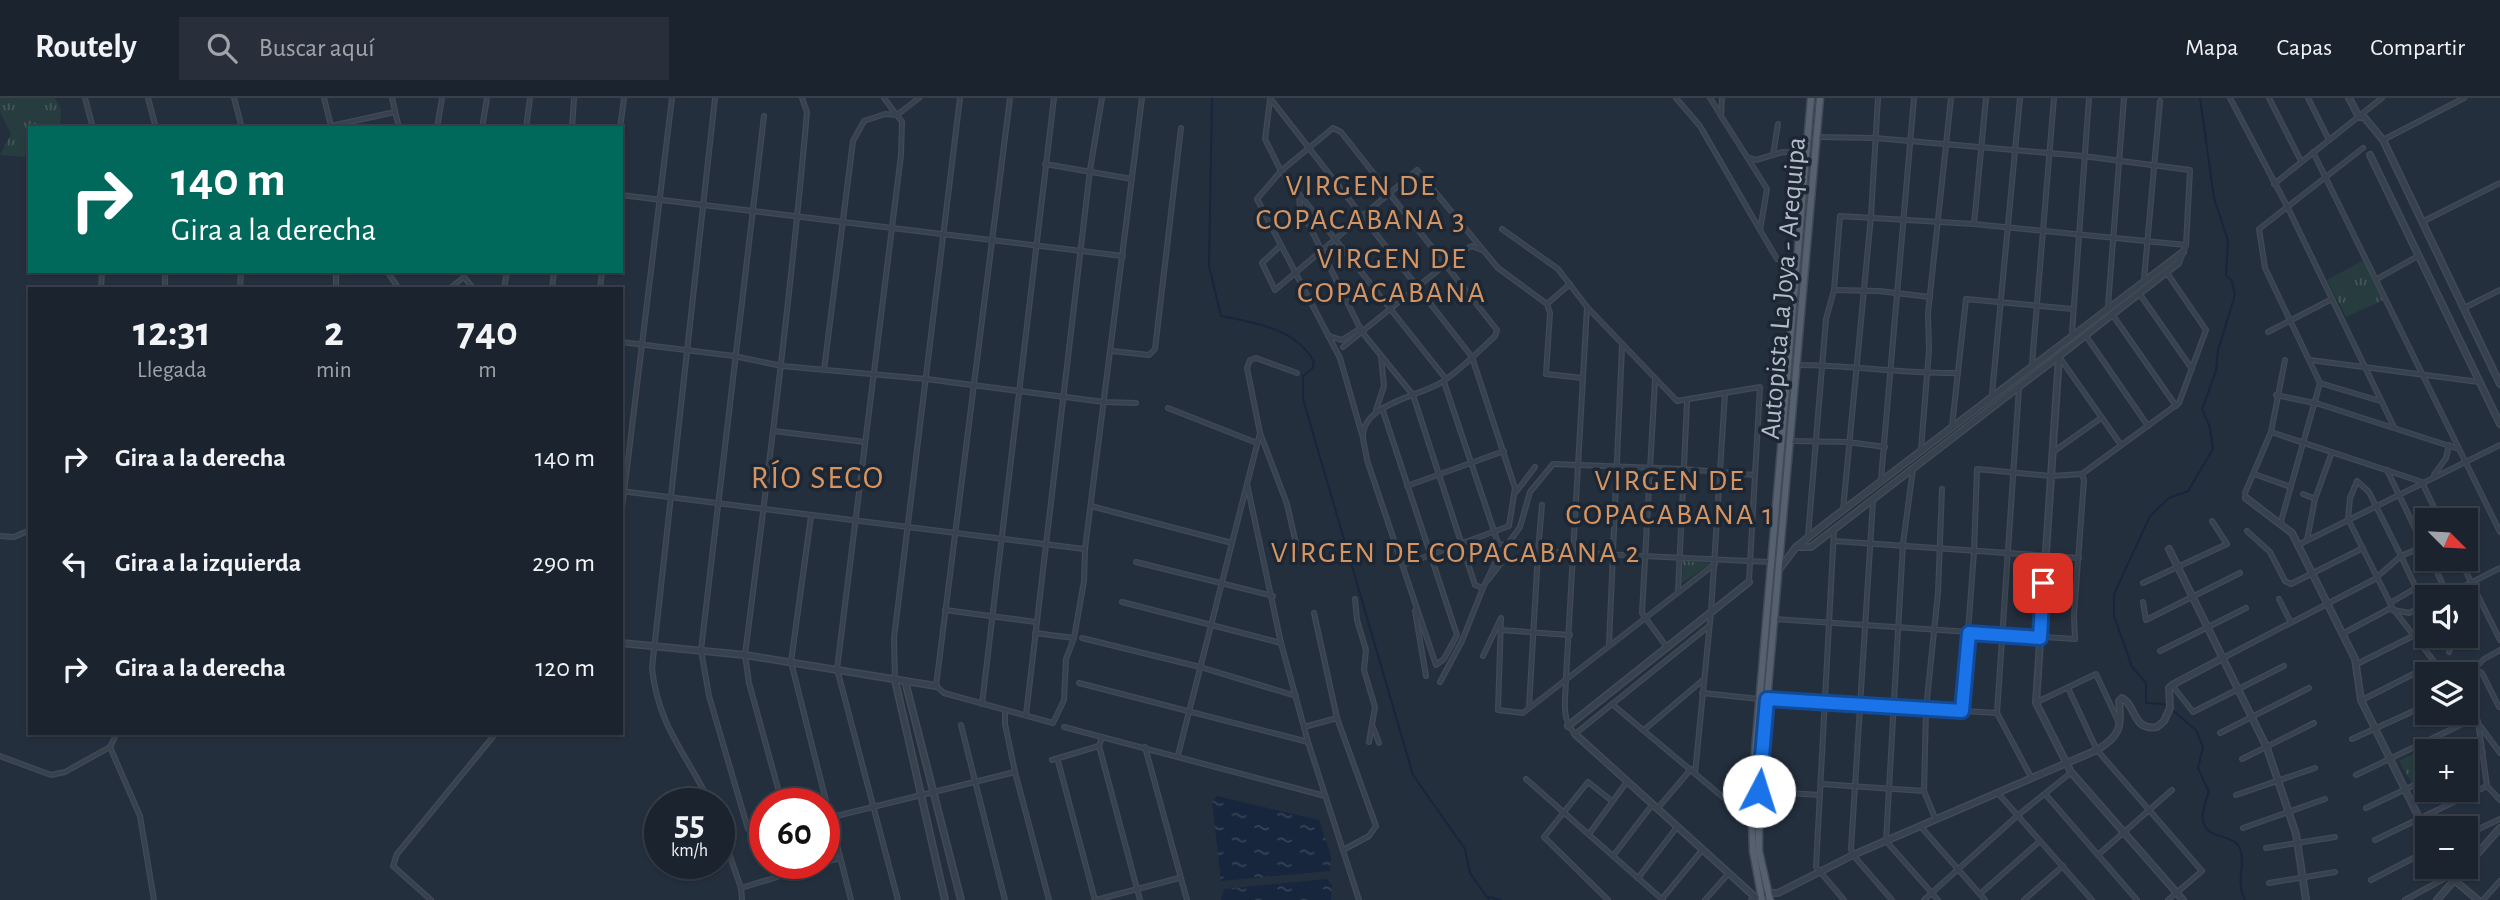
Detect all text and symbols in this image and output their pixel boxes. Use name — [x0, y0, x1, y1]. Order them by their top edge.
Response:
search box — [179, 17, 669, 80]
icon: search — [203, 29, 241, 67]
text: Routely — [35, 31, 137, 64]
text: Buscar aquí — [259, 35, 375, 61]
text: Mapa — [2185, 36, 2238, 60]
text: Capas — [2276, 36, 2332, 60]
text: Compartir — [2370, 36, 2465, 60]
street label: Autopista La Joya - Arequipa — [1757, 136, 1811, 441]
icon: right — [56, 154, 147, 245]
text: 140 m — [171, 156, 286, 205]
district label: VIRGEN DE COPACABANA 3 — [1255, 171, 1467, 235]
text: Gira a la derecha — [171, 214, 376, 246]
district label: VIRGEN DE COPACABANA — [1297, 244, 1487, 308]
text: 12:31 — [133, 311, 211, 353]
text: 2 — [324, 311, 344, 353]
text: 740 — [457, 311, 518, 353]
text: Llegada — [137, 359, 207, 382]
text: min — [316, 359, 352, 382]
text: m — [478, 359, 497, 382]
icon: right — [56, 440, 94, 478]
text: Gira a la derecha — [115, 445, 286, 471]
text: 140 m — [535, 445, 595, 471]
district label: RÍO SECO — [751, 459, 885, 494]
district label: VIRGEN DE COPACABANA 1 — [1565, 466, 1775, 530]
north arrow — [2415, 508, 2478, 570]
map controls — [2415, 508, 2478, 879]
district label: VIRGEN DE COPACABANA 2 — [1271, 538, 1641, 568]
icon: left — [56, 545, 94, 583]
text: Gira a la izquierda — [115, 550, 301, 576]
text: 290 m — [532, 550, 595, 576]
pin — [2013, 553, 2073, 613]
icon: arrive — [2024, 564, 2062, 602]
button: sound — [2415, 585, 2478, 648]
icon: right — [56, 650, 94, 688]
text: Gira a la derecha — [115, 655, 286, 681]
text: 120 m — [535, 655, 595, 681]
button: layers — [2415, 662, 2478, 725]
button: + — [2415, 739, 2478, 802]
position arrow — [1722, 754, 1796, 828]
speed limit sign: 60 — [749, 788, 840, 879]
text: 55 — [674, 807, 705, 842]
button: − — [2415, 816, 2478, 879]
text: km/h — [671, 842, 708, 860]

